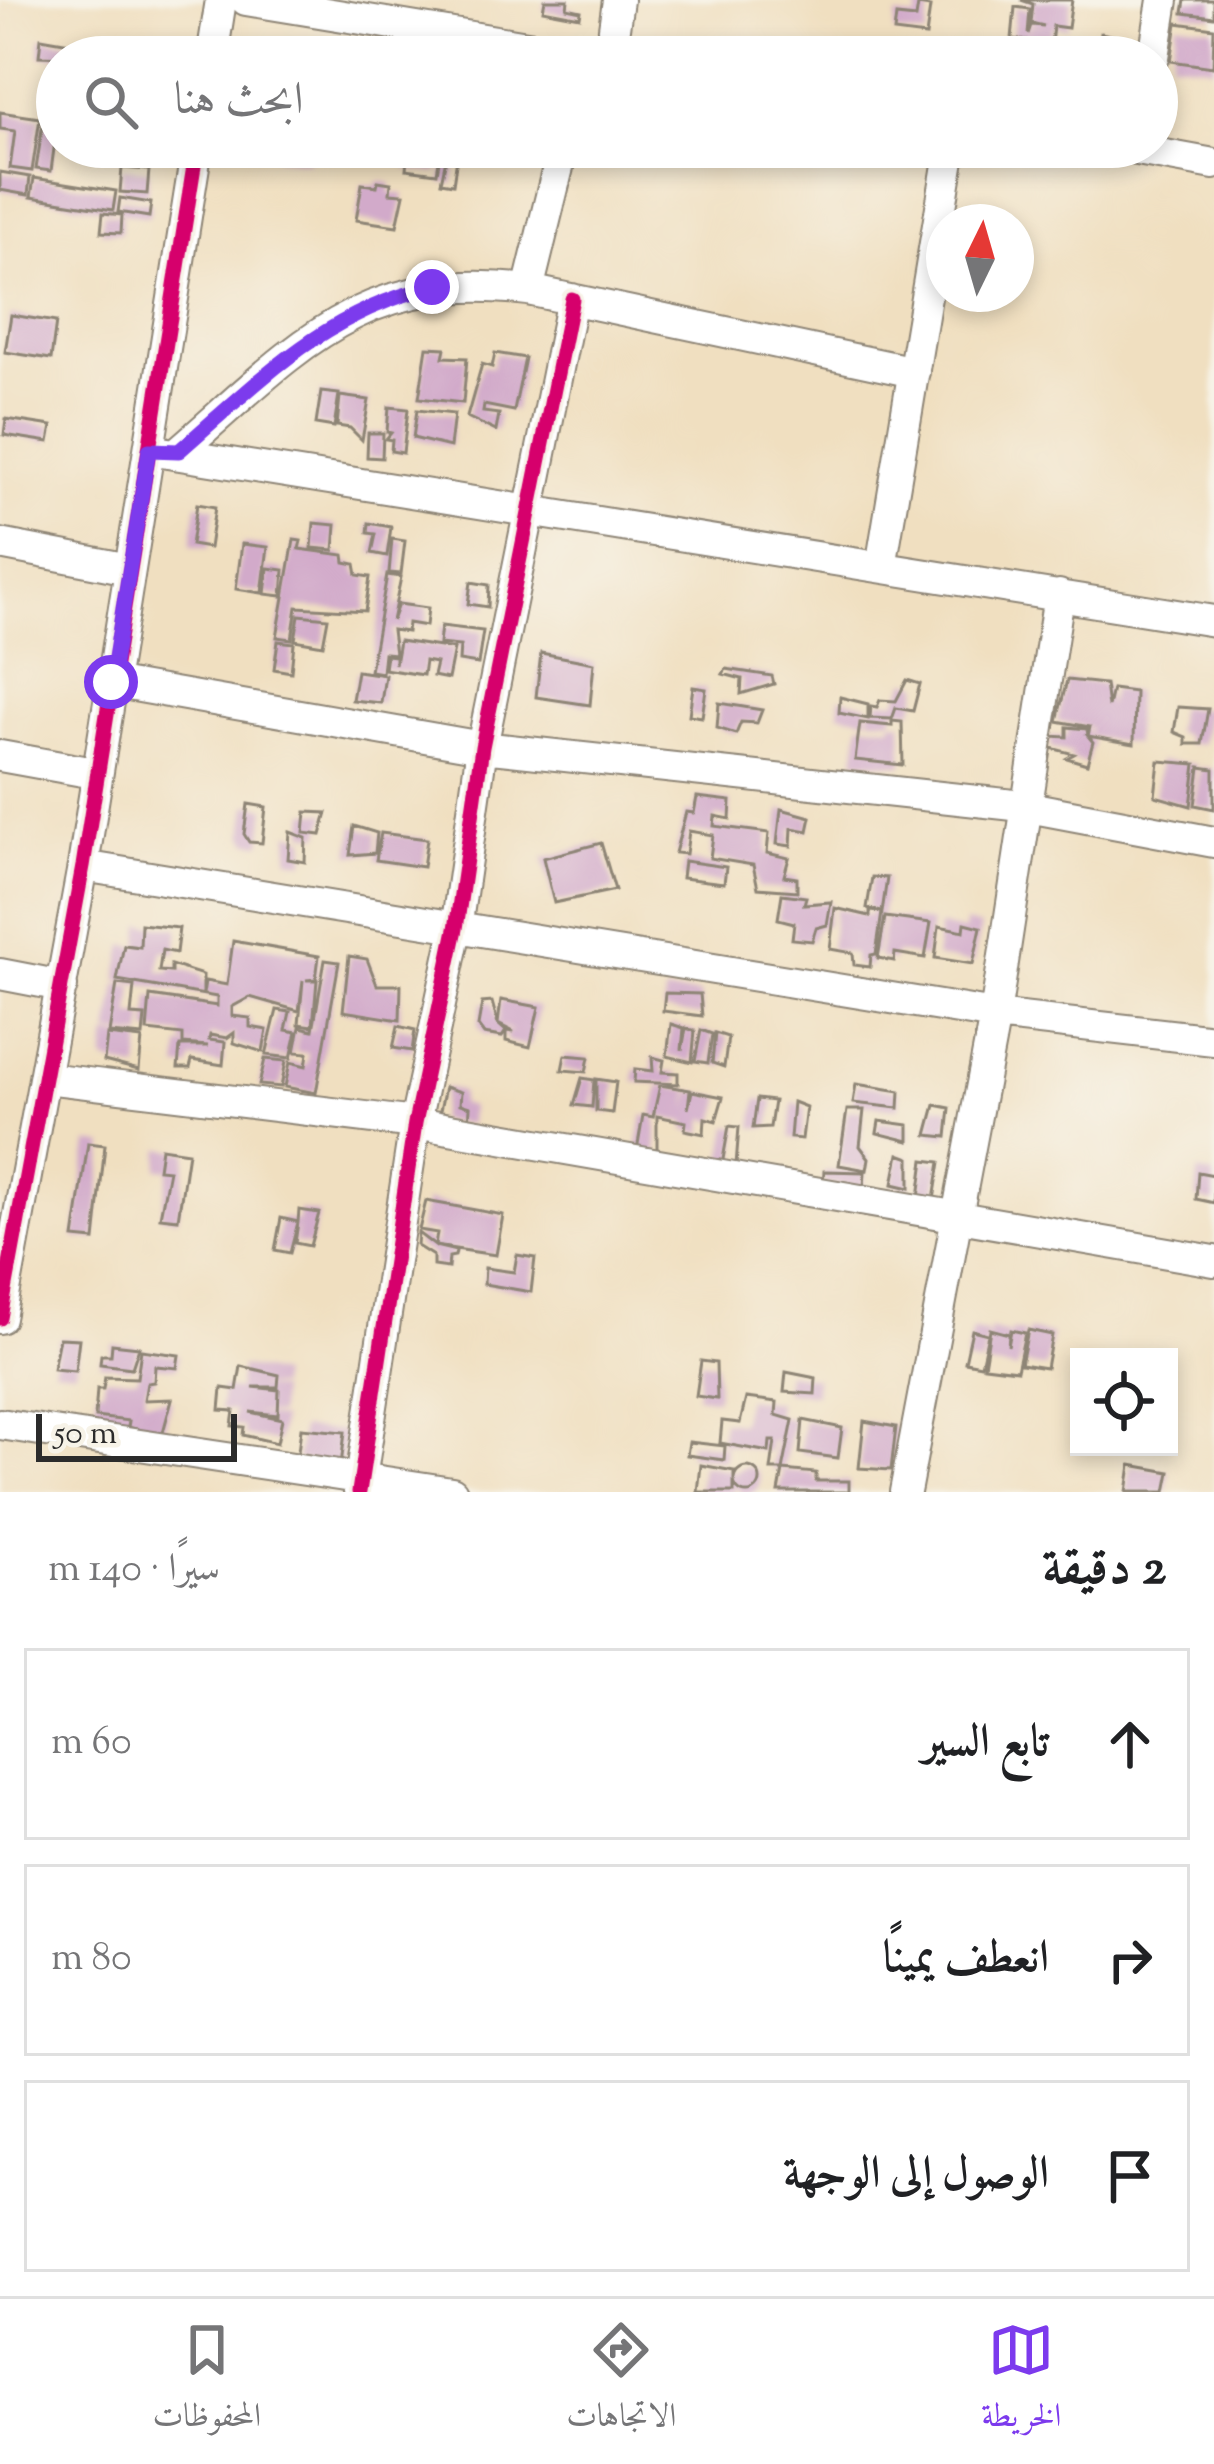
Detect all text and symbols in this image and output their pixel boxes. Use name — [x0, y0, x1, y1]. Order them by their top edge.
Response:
search box — [36, 36, 1178, 168]
icon: search — [78, 69, 144, 135]
text: ابحث هنا — [174, 70, 304, 135]
north arrow — [926, 204, 1034, 312]
route end — [405, 260, 459, 314]
route start — [84, 655, 138, 709]
map controls — [1070, 1348, 1178, 1456]
button: locate — [1070, 1348, 1178, 1456]
scale bar — [36, 1408, 237, 1461]
text: 50 m — [54, 1411, 117, 1459]
text: 2 دقيقة — [1042, 1534, 1166, 1607]
text: سيرًا · 140 m — [48, 1543, 220, 1599]
icon: ahead — [1097, 1711, 1163, 1777]
text: تابع السير — [922, 1712, 1049, 1777]
text: 60 m — [51, 1716, 132, 1772]
icon: right — [1097, 1927, 1163, 1993]
text: انعطف يمينًا — [883, 1928, 1049, 1993]
text: 80 m — [51, 1932, 132, 1988]
icon: arrive — [1097, 2143, 1163, 2209]
text: الوصول إلى الوجهة — [783, 2144, 1049, 2209]
tab: المحفوظات — [152, 2317, 261, 2447]
tab: الاتجاهات — [566, 2317, 676, 2447]
tab: الخريطة — [981, 2317, 1062, 2447]

